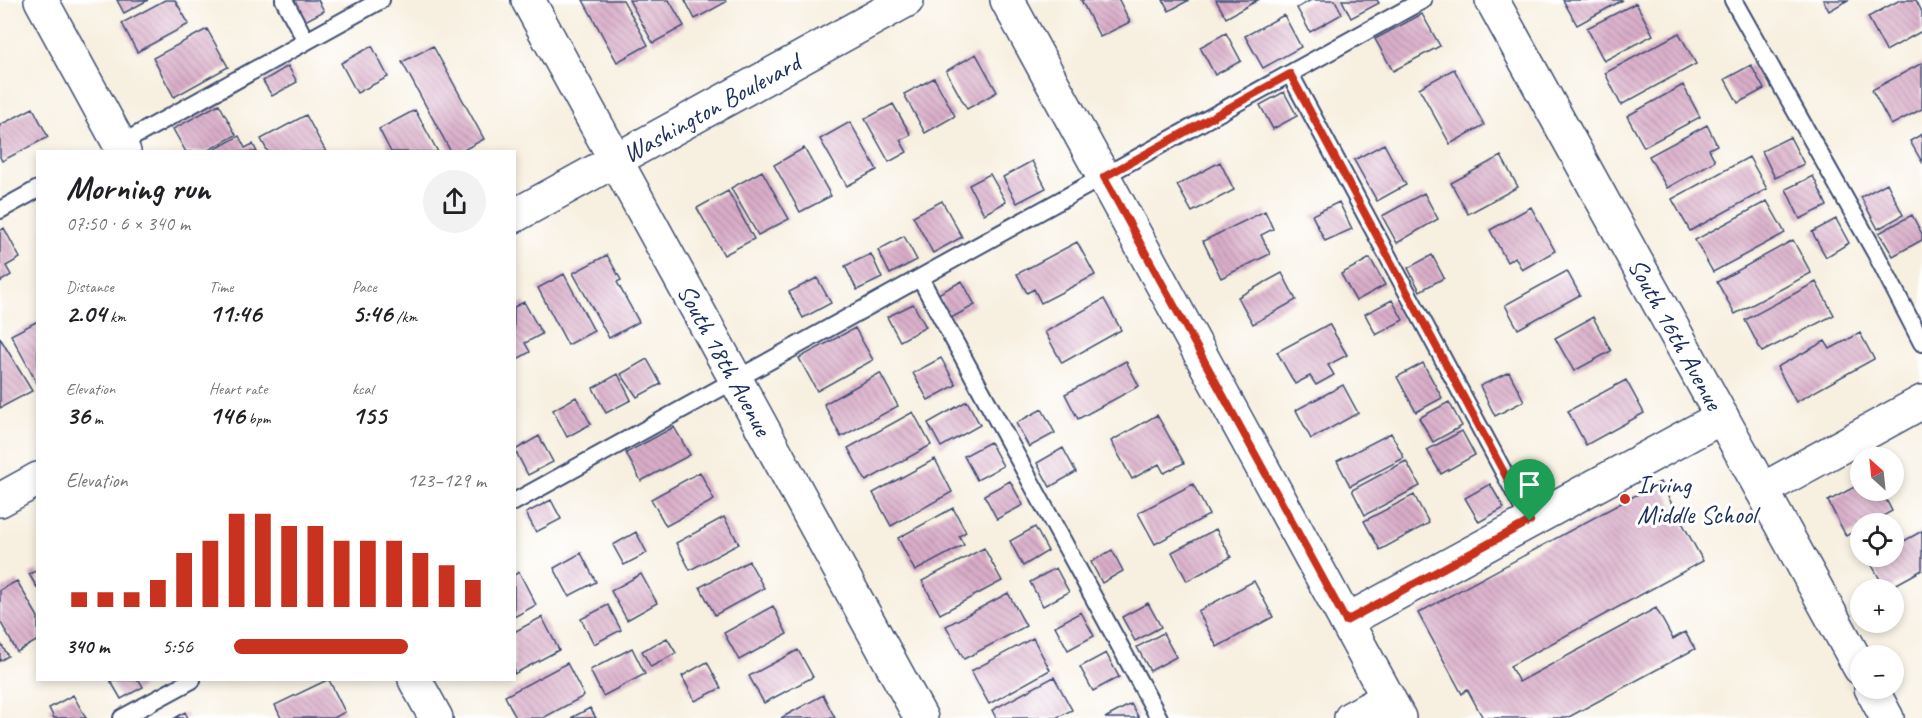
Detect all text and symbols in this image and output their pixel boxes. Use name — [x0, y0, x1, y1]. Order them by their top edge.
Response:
street label: Washington Boulevard — [617, 44, 809, 170]
text: Morning run — [66, 167, 210, 209]
button: share — [423, 170, 486, 233]
text: 07:50 · 6 × 340 m — [66, 211, 190, 236]
street label: South 16th Avenue — [1621, 252, 1732, 417]
text: Distance — [66, 277, 114, 297]
text: Time — [209, 277, 233, 297]
text: Pace — [352, 277, 377, 297]
street label: South 18th Avenue — [670, 278, 780, 443]
text: 2.04 — [66, 297, 106, 330]
text: 11:46 — [209, 297, 262, 330]
text: 5:46 — [352, 297, 392, 330]
text: km — [106, 307, 126, 327]
text: /km — [392, 307, 417, 327]
text: Elevation — [66, 379, 115, 399]
text: Heart rate — [209, 379, 267, 399]
text: kcal — [352, 379, 373, 399]
text: 36 — [66, 399, 90, 432]
text: 146 — [209, 399, 245, 432]
text: 155 — [352, 399, 386, 432]
text: m — [90, 409, 103, 429]
text: bpm — [245, 409, 271, 429]
north arrow — [1850, 447, 1904, 501]
map controls — [1850, 447, 1904, 699]
pin — [1504, 459, 1555, 521]
text: Elevation — [66, 468, 128, 493]
text: 123–129 m — [407, 468, 486, 493]
icon: arrive — [1513, 468, 1546, 501]
place label: Irving Middle School — [1637, 468, 1761, 531]
marker: Irving Middle School — [1618, 492, 1632, 506]
button: locate — [1850, 513, 1904, 567]
button: + — [1850, 579, 1904, 633]
text: 340 m — [66, 634, 109, 659]
text: 5:56 — [162, 634, 193, 659]
button: − — [1850, 645, 1904, 699]

